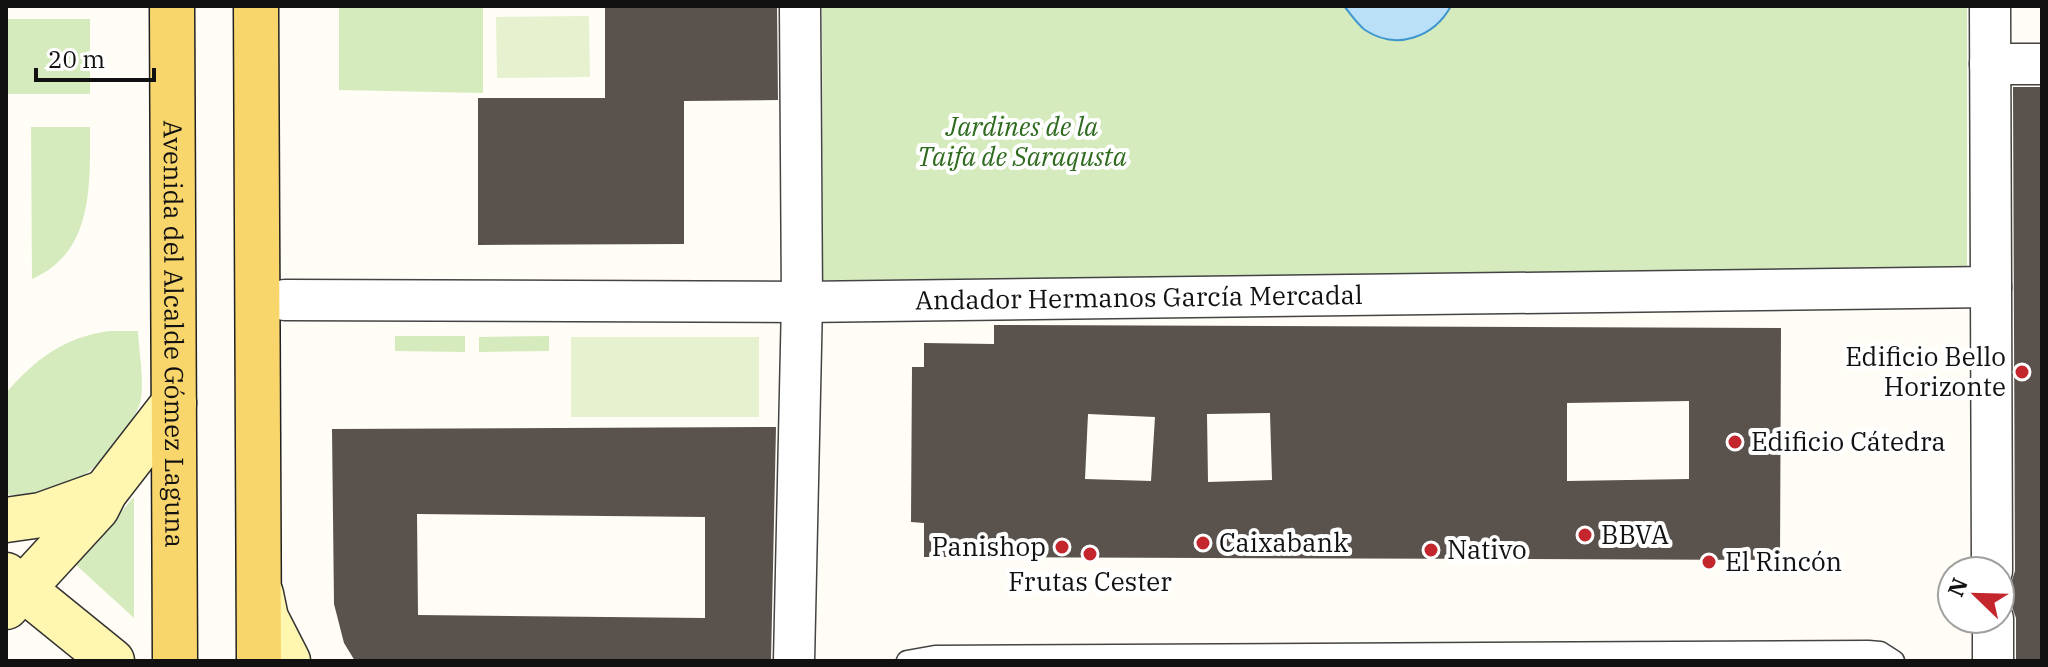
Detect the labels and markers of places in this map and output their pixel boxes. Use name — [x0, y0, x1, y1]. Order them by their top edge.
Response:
place label: Edificio Bello Horizonte — [1845, 339, 2006, 403]
marker: Edificio Bello Horizonte — [2013, 363, 2031, 381]
place label: Edificio Cátedra — [1751, 424, 1946, 458]
marker: Edificio Cátedra — [1726, 433, 1744, 451]
place label: BBVA — [1601, 517, 1669, 551]
place label: Caixabank — [1219, 525, 1348, 559]
marker: BBVA — [1576, 526, 1594, 544]
place label: Panishop — [932, 529, 1046, 563]
place label: Nativo — [1447, 532, 1527, 566]
marker: Caixabank — [1194, 534, 1212, 552]
marker: Panishop — [1053, 538, 1071, 556]
marker: Nativo — [1422, 541, 1440, 559]
place label: El Rincón — [1725, 544, 1842, 578]
marker: Frutas Cester — [1081, 545, 1099, 563]
marker: El Rincón — [1700, 553, 1718, 571]
place label: Frutas Cester — [1008, 564, 1172, 598]

